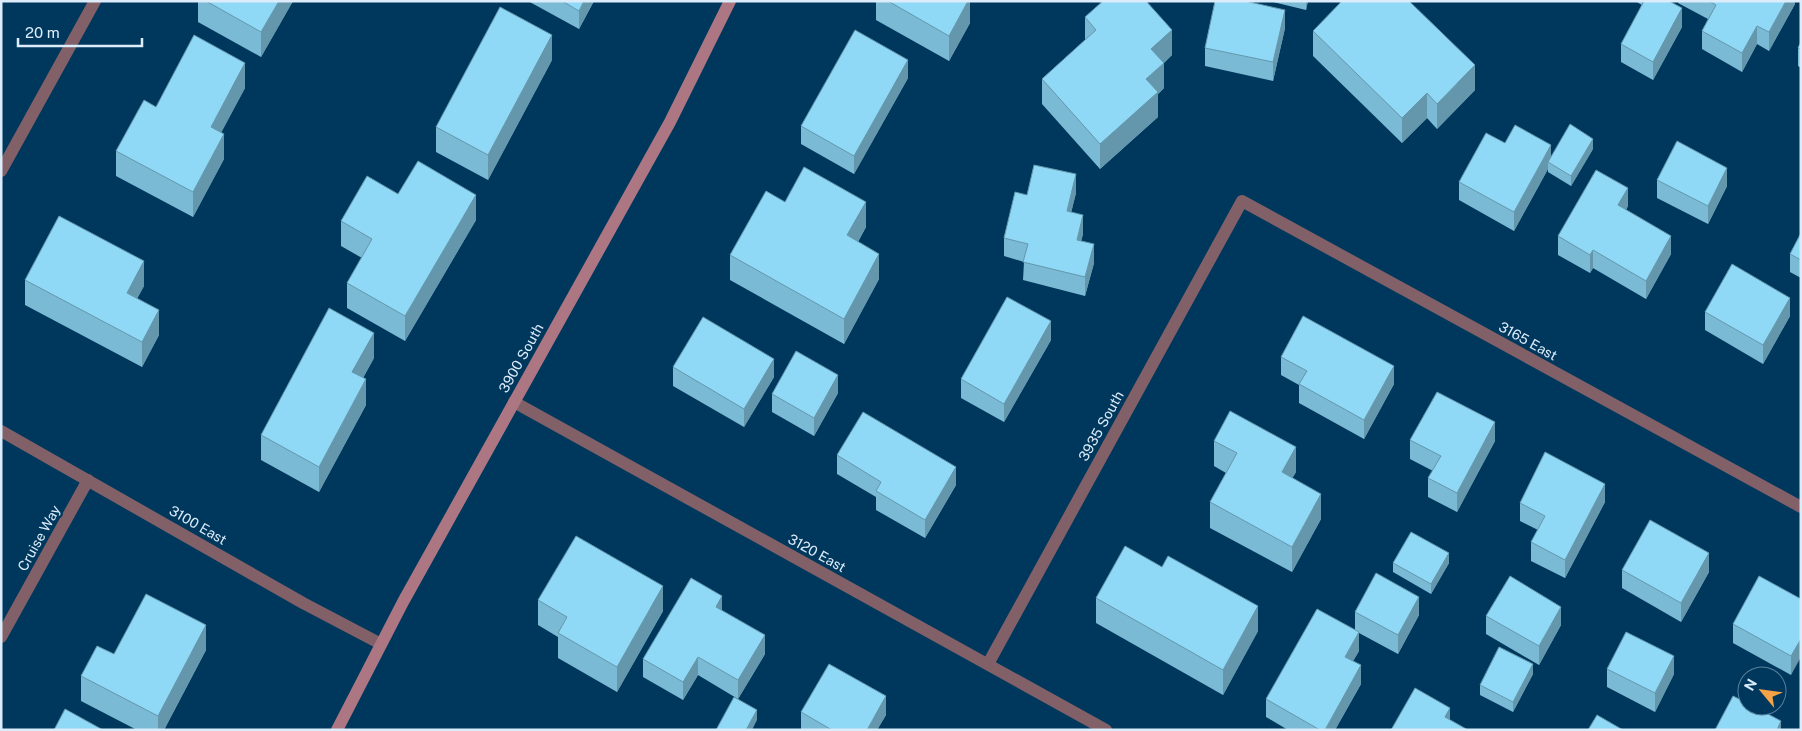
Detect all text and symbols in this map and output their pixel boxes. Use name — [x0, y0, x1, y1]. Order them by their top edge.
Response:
scale bar — [18, 15, 141, 47]
text: 20 m — [25, 24, 60, 41]
street label: 3165 East — [1496, 318, 1560, 364]
street label: 3900 South — [495, 321, 547, 395]
street label: 3935 South — [1075, 388, 1127, 464]
street label: Cruise Way — [14, 502, 64, 574]
street label: 3100 East — [166, 502, 230, 548]
street label: 3120 East — [785, 531, 849, 575]
north arrow — [1737, 666, 1787, 716]
text: N — [1741, 676, 1760, 693]

